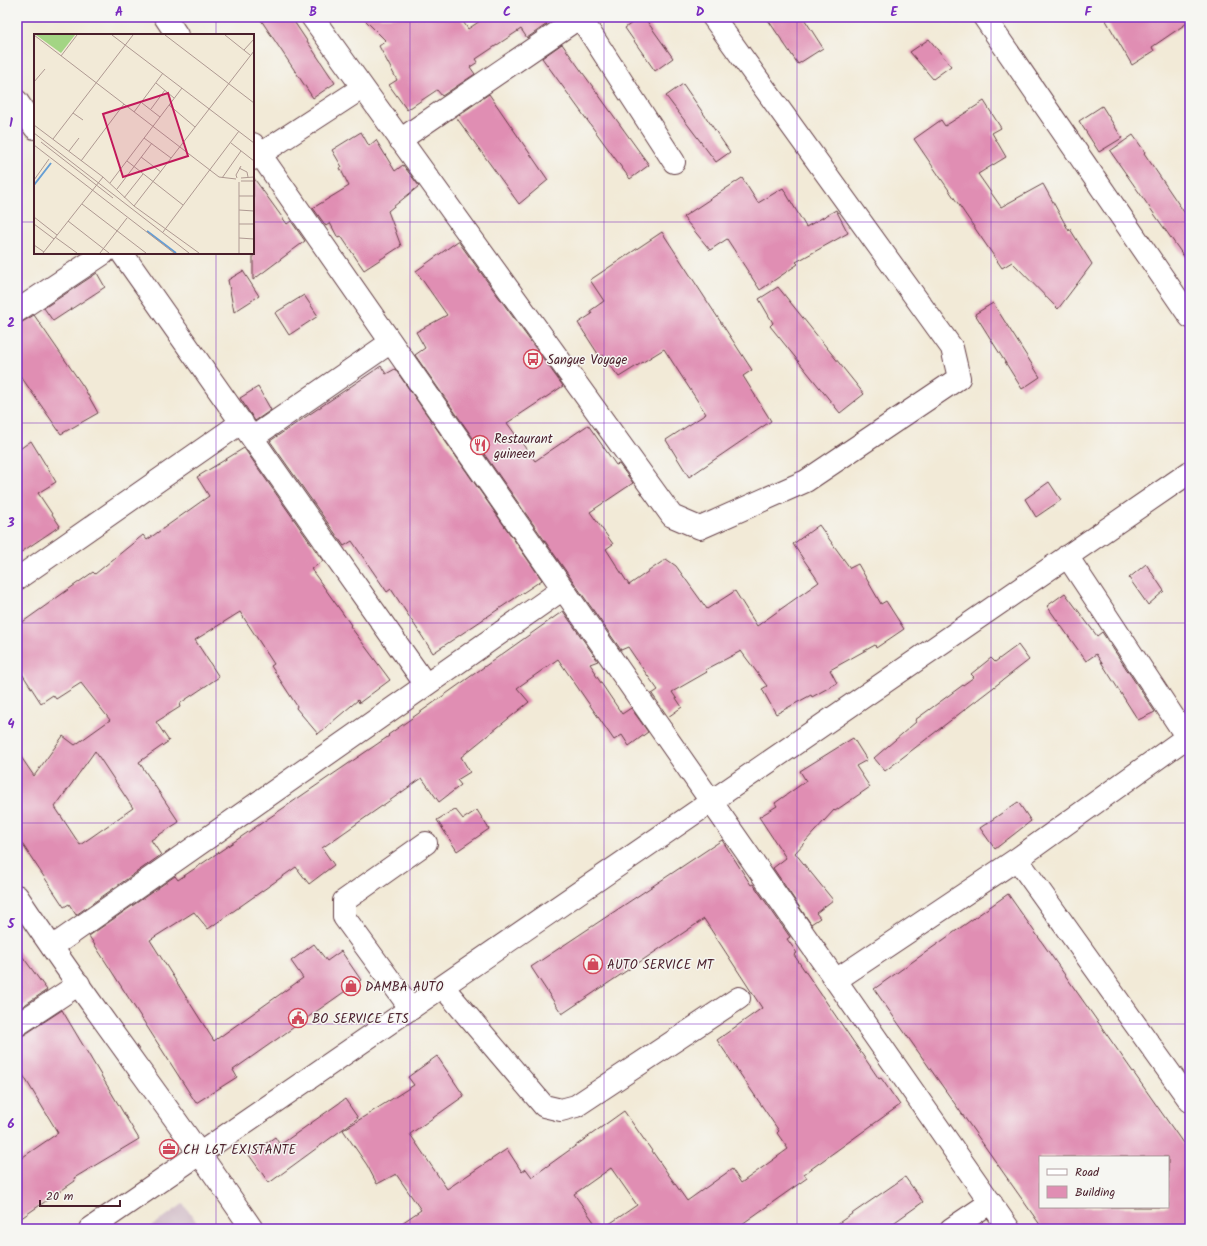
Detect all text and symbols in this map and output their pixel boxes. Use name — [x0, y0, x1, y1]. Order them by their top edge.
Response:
text: A — [115, 2, 123, 23]
text: B — [309, 2, 317, 23]
text: C — [503, 2, 511, 23]
text: D — [696, 2, 705, 23]
text: E — [890, 2, 898, 23]
text: F — [1084, 2, 1092, 23]
inset map — [34, 34, 254, 254]
text: 1 — [9, 113, 13, 134]
text: 2 — [7, 313, 15, 334]
bus stop icon: Sangue Voyage — [522, 348, 544, 370]
place label: Sangue Voyage — [547, 350, 628, 371]
place label: Restaurant guineen — [493, 429, 554, 465]
restaurant icon: Restaurant guineen — [469, 434, 491, 456]
text: 3 — [6, 513, 15, 534]
text: 4 — [7, 714, 15, 735]
text: 5 — [7, 914, 16, 935]
shop icon: AUTO SERVICE MT — [582, 953, 604, 975]
place label: AUTO SERVICE MT — [607, 955, 715, 976]
shop icon: DAMBA AUTO — [340, 975, 362, 997]
place label: DAMBA AUTO — [365, 977, 444, 998]
public building icon: BO SERVICE ETS — [287, 1007, 309, 1029]
place label: BO SERVICE ETS — [312, 1009, 409, 1030]
text: 6 — [7, 1114, 15, 1135]
office icon: CH L6T EXISTANTE — [158, 1138, 180, 1160]
place label: CH L6T EXISTANTE — [183, 1140, 296, 1161]
legend — [1039, 1156, 1169, 1208]
text: Road — [1075, 1163, 1100, 1182]
scale bar — [40, 1182, 120, 1208]
text: Building — [1075, 1183, 1115, 1202]
text: 20 m — [46, 1187, 74, 1206]

